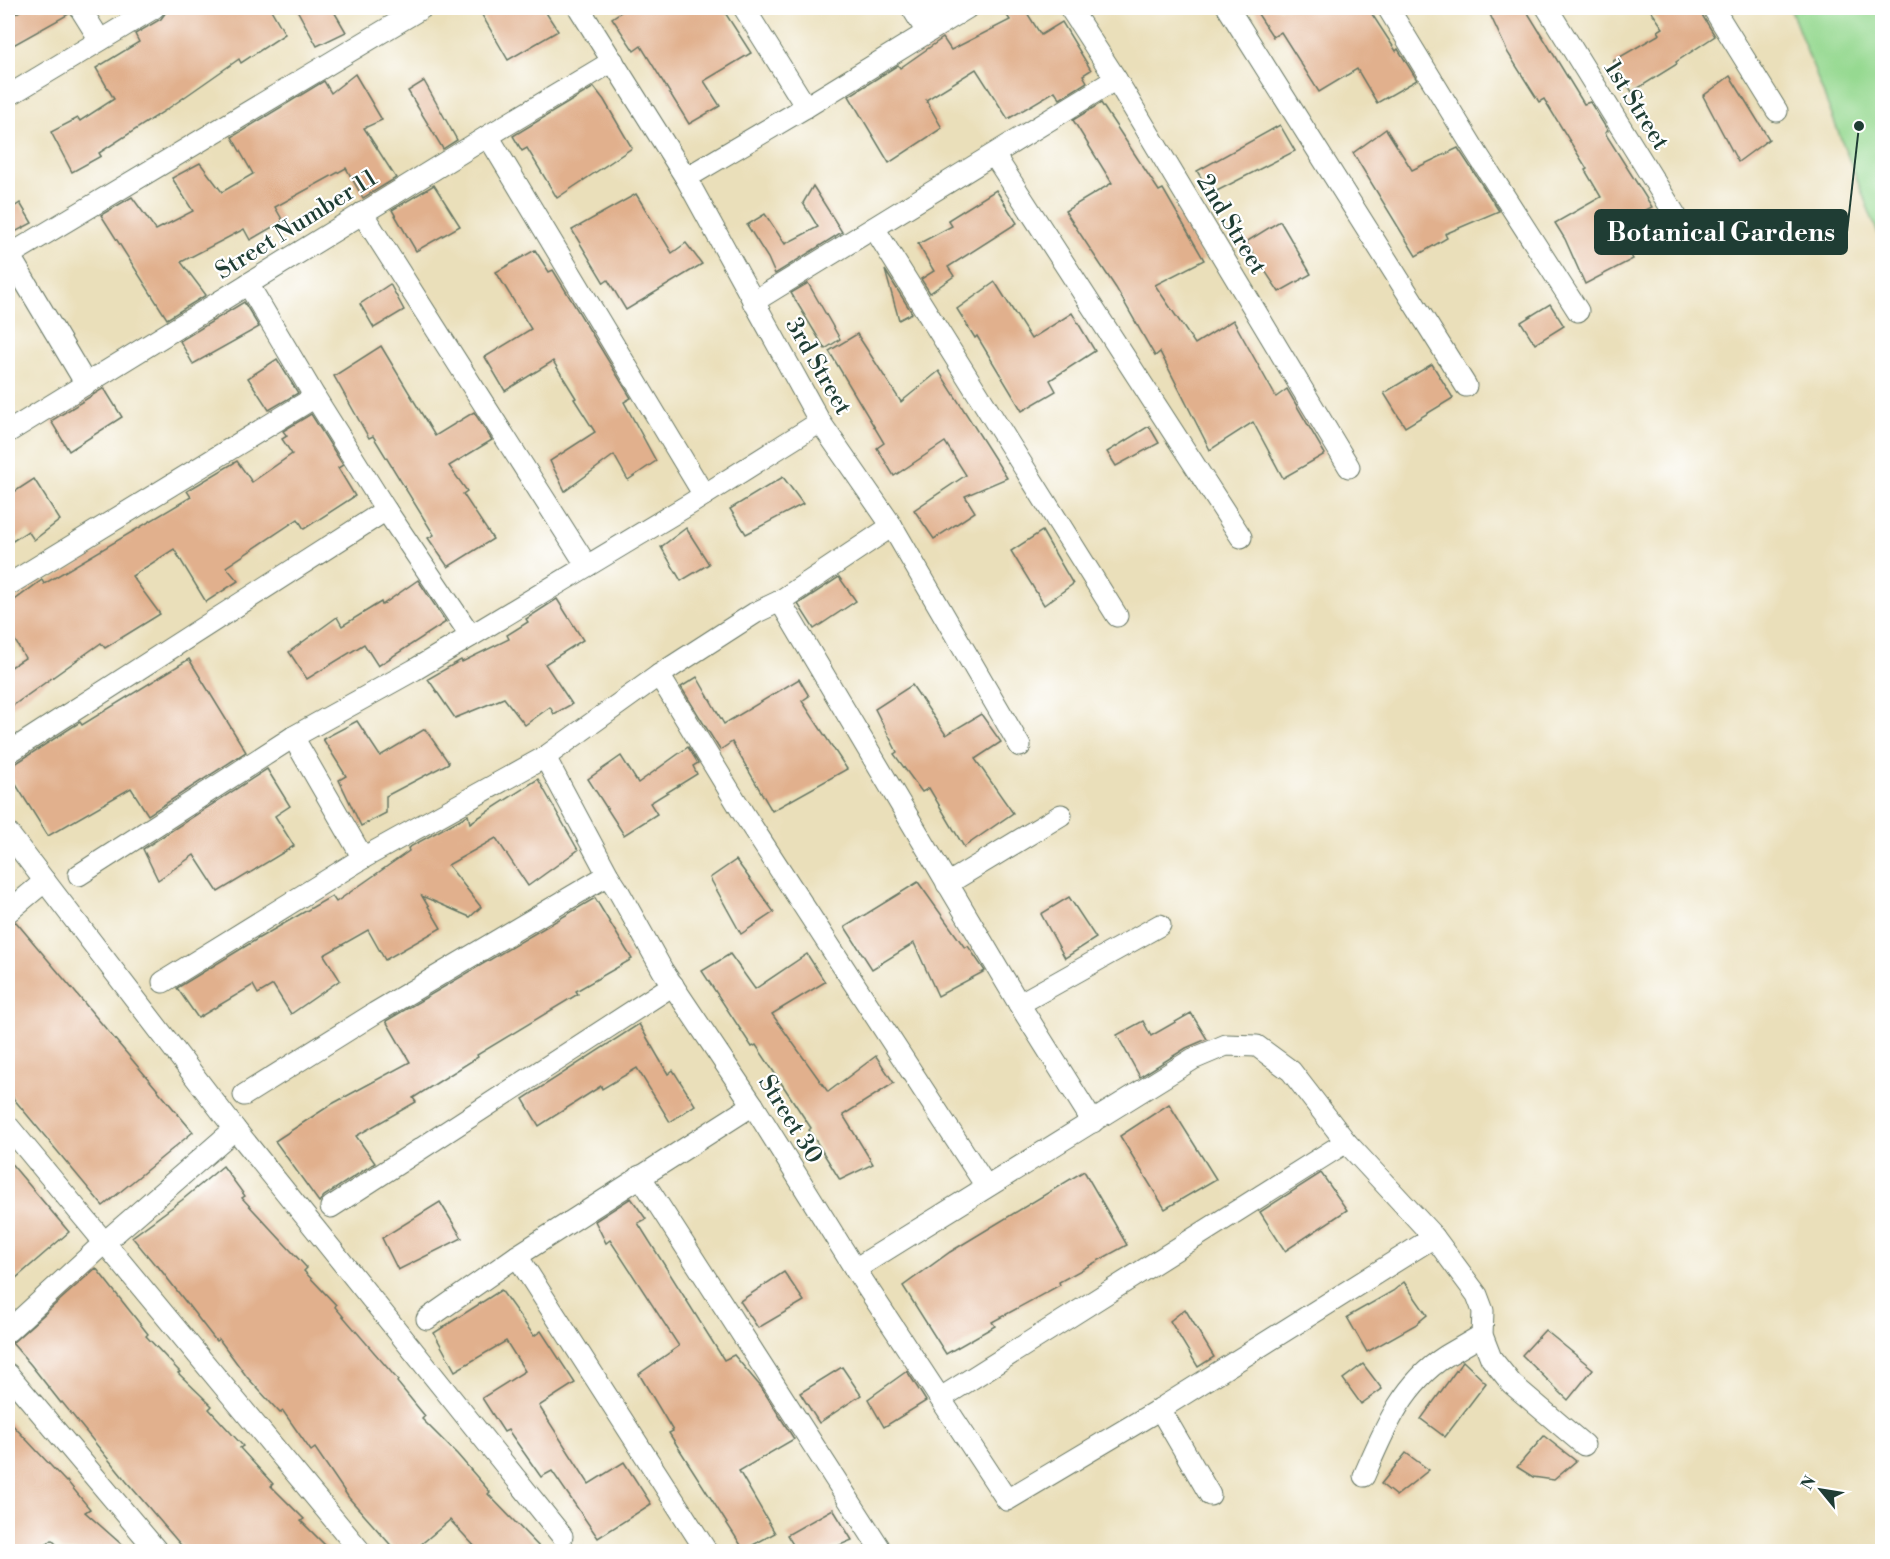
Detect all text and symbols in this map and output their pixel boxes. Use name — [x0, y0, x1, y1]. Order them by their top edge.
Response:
street label: 1st Street — [1597, 55, 1676, 156]
street label: Street Number 11 — [210, 163, 383, 287]
street label: 2nd Street — [1190, 169, 1273, 281]
callout: Botanical Gardens — [1595, 210, 1847, 254]
text: Botanical Gardens — [1607, 217, 1835, 249]
street label: 3rd Street — [778, 313, 858, 421]
street label: Street 30 — [751, 1069, 829, 1170]
north arrow — [1791, 1460, 1851, 1520]
text: N — [1797, 1472, 1821, 1493]

